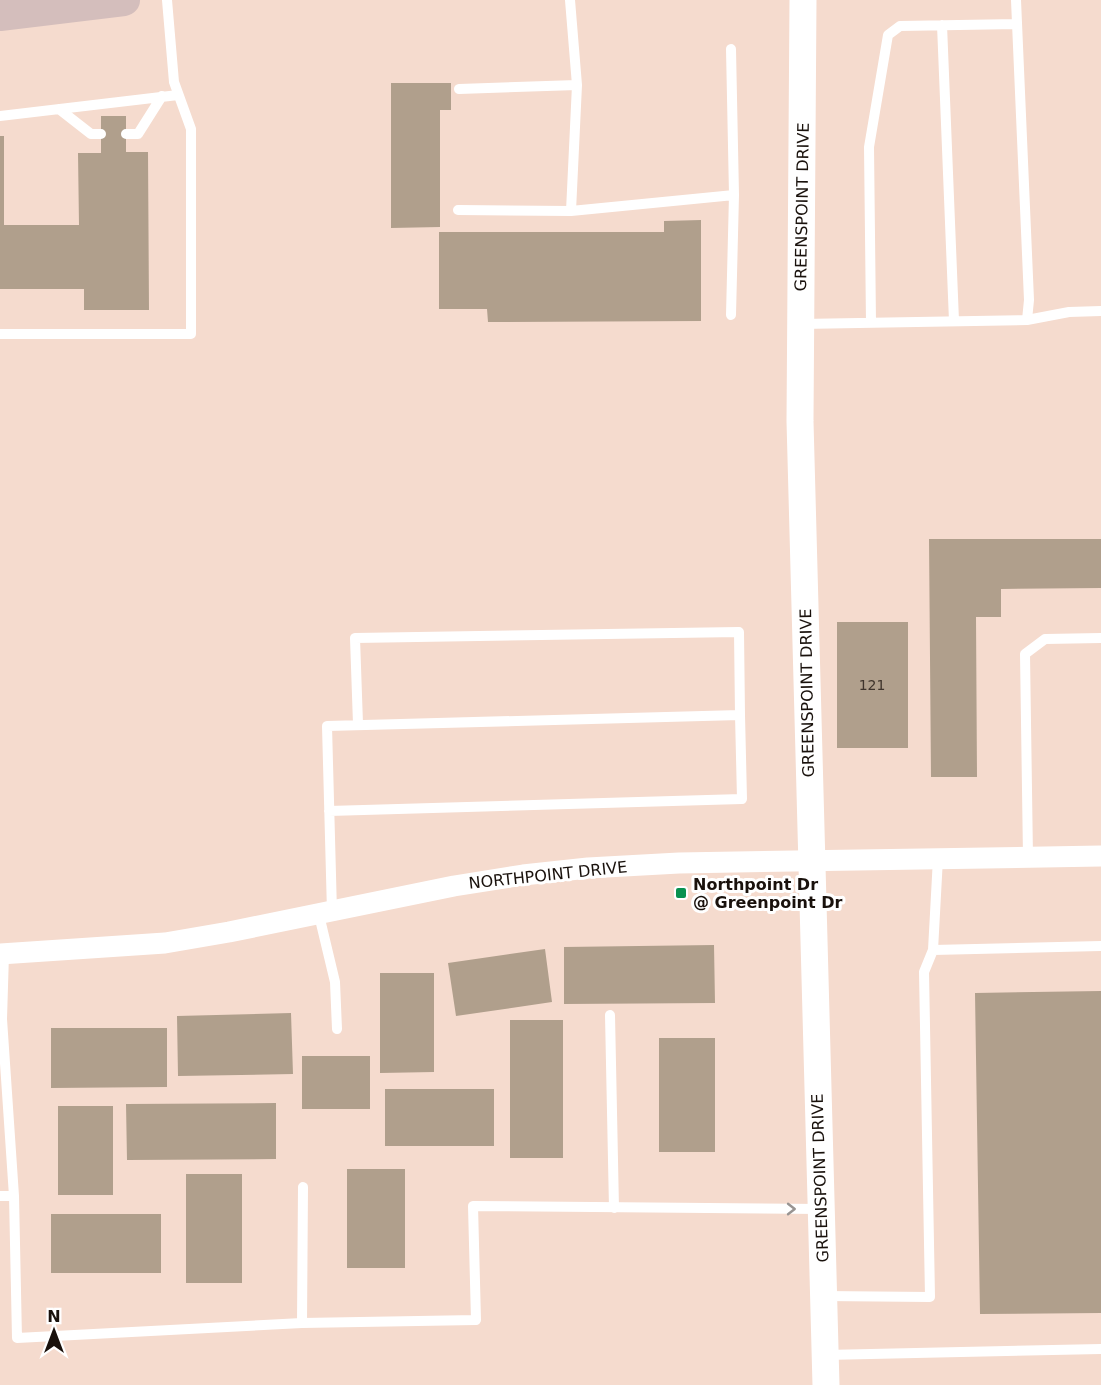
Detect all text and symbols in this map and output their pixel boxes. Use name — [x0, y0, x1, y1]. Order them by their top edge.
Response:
street label: GREENSPOINT DRIVE — [791, 122, 813, 292]
street label: GREENSPOINT DRIVE — [796, 608, 818, 778]
house number: 121 — [859, 677, 885, 693]
street label: NORTHPOINT DRIVE — [468, 857, 628, 893]
place label: Northpoint Dr @ Greenpoint Dr — [693, 875, 843, 912]
marker: Northpoint Dr @ Greenpoint Dr — [674, 886, 688, 900]
street label: GREENSPOINT DRIVE — [808, 1093, 832, 1263]
one-way arrow — [786, 1203, 795, 1215]
north arrow — [24, 1301, 84, 1361]
text: N — [47, 1307, 61, 1326]

